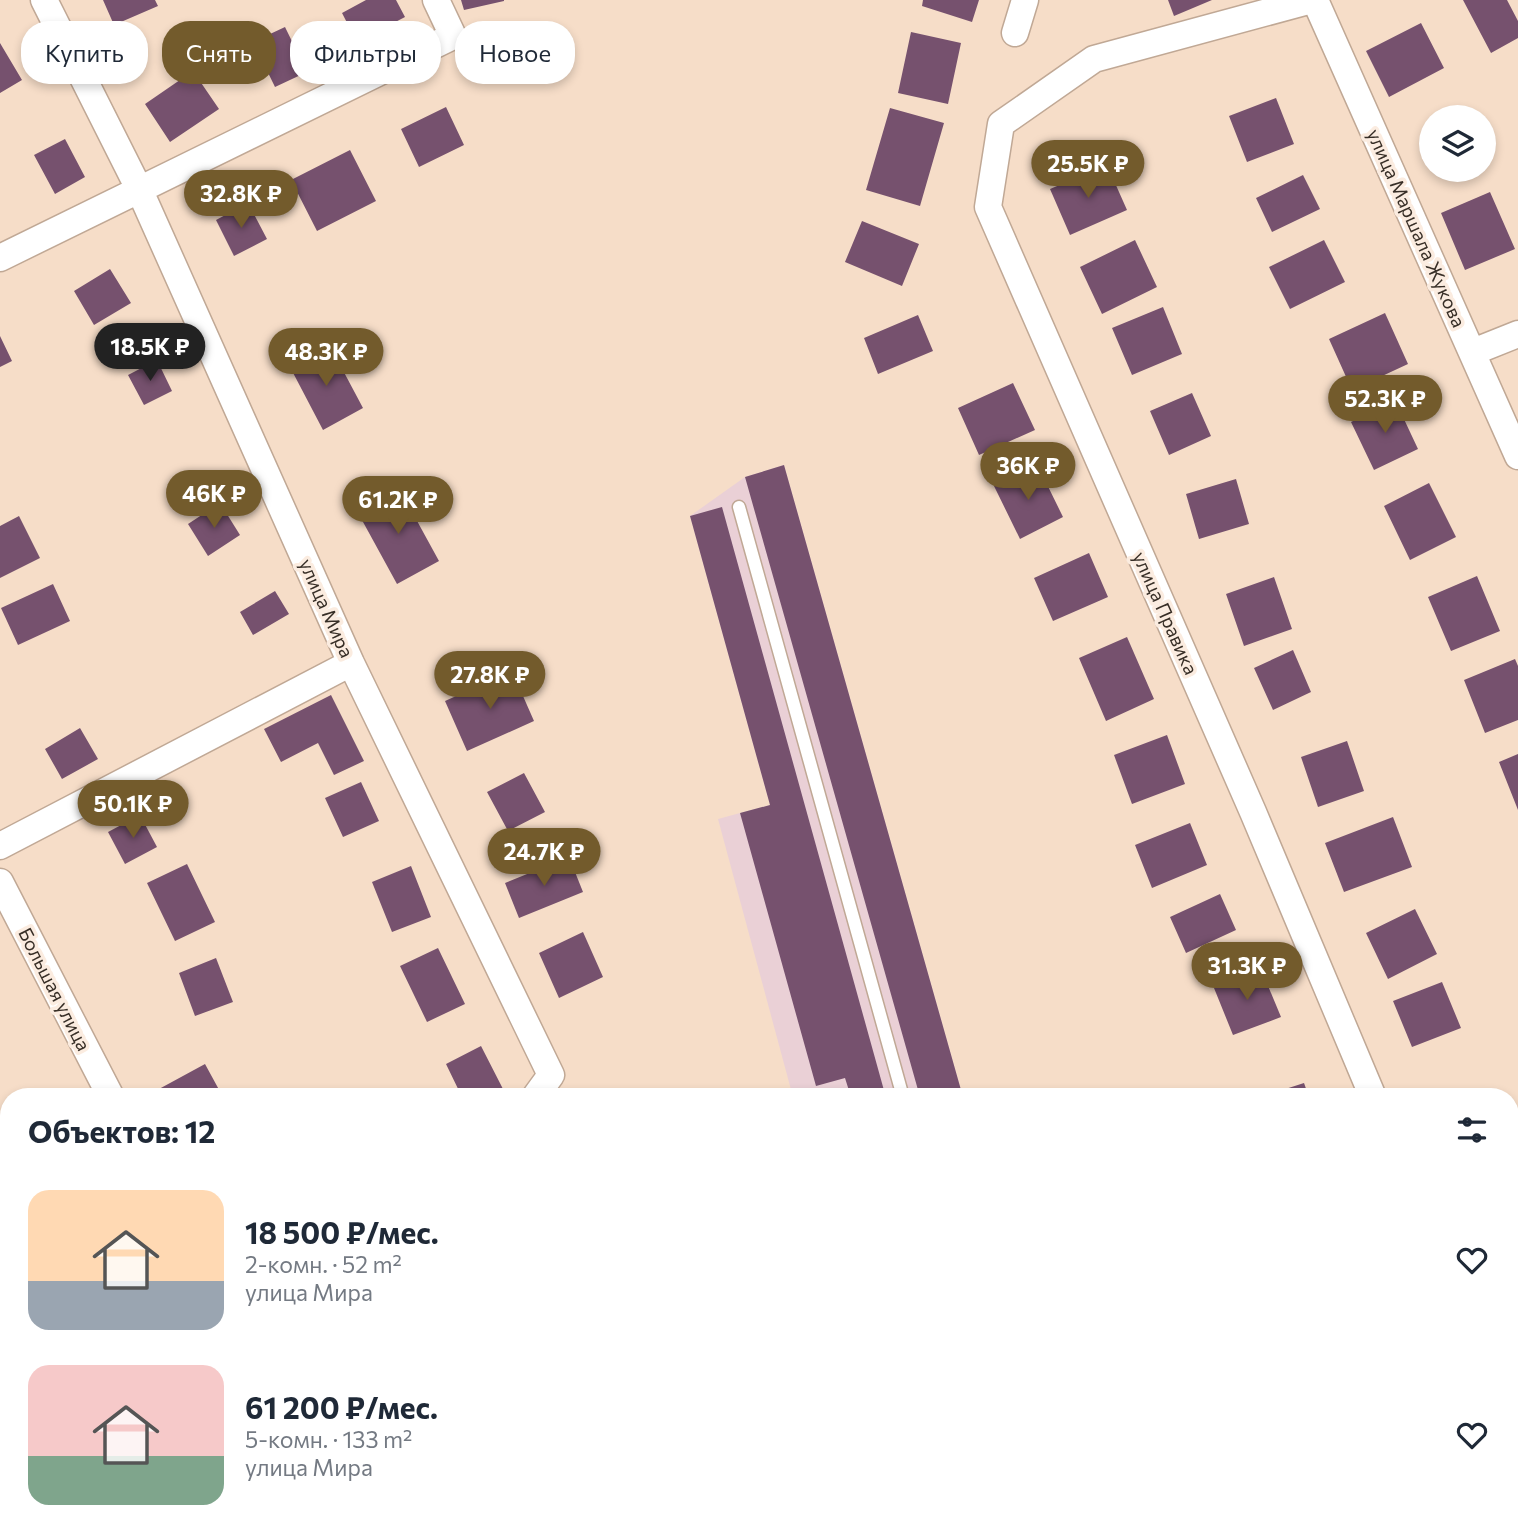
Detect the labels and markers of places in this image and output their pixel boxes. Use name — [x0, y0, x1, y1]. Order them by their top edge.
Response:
pin: 25.5K ₽ — [1023, 140, 1153, 200]
pin: 32.8K ₽ — [176, 170, 306, 230]
pin: 18.5K ₽ — [85, 324, 215, 383]
pin: 48.3K ₽ — [261, 328, 391, 388]
pin: 52.3K ₽ — [1320, 376, 1450, 435]
pin: 36K ₽ — [979, 442, 1077, 502]
pin: 46K ₽ — [165, 470, 263, 530]
pin: 61.2K ₽ — [333, 476, 463, 536]
pin: 27.8K ₽ — [425, 652, 555, 711]
pin: 50.1K ₽ — [68, 780, 198, 840]
pin: 24.7K ₽ — [479, 828, 609, 888]
pin: 31.3K ₽ — [1182, 942, 1312, 1002]

